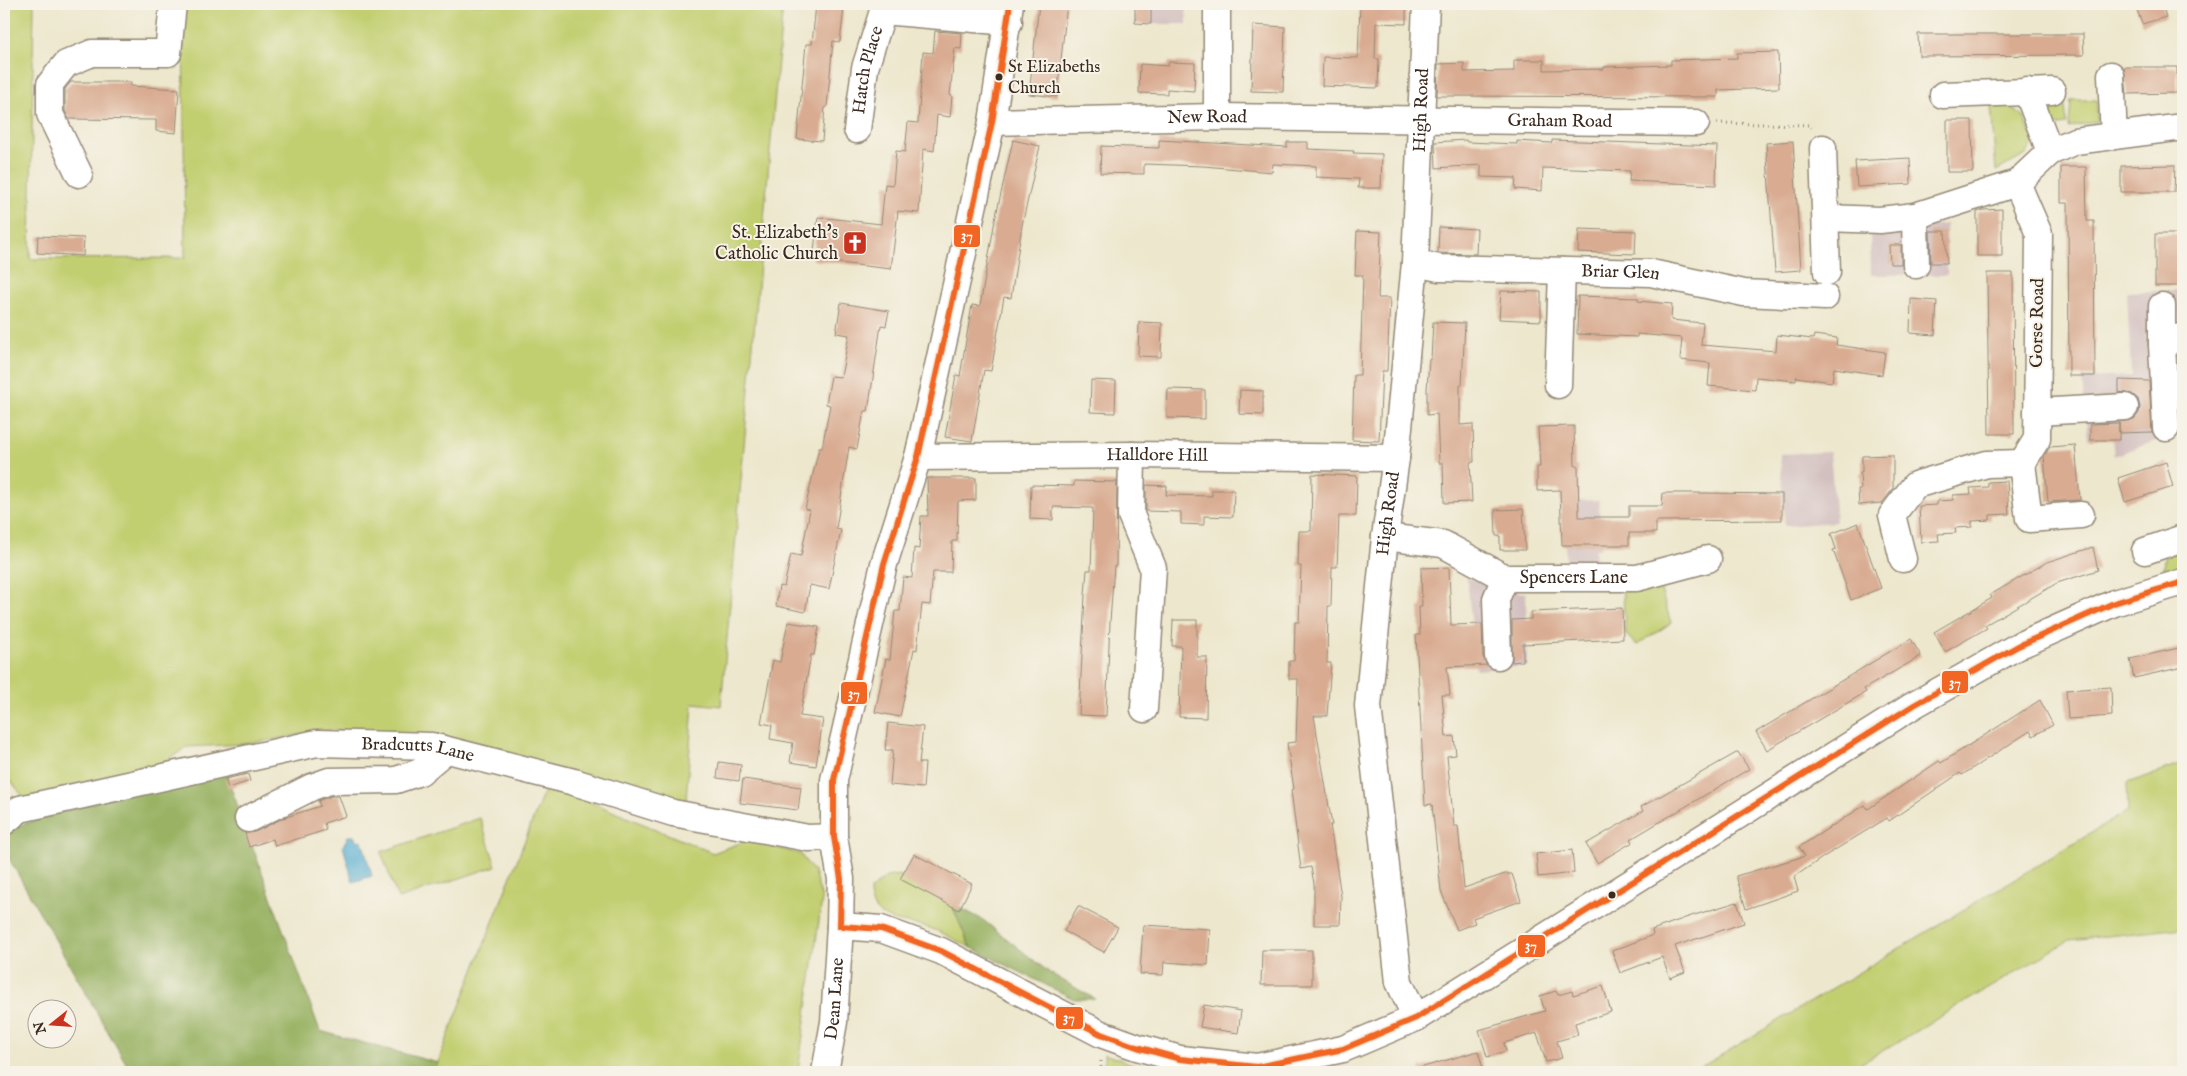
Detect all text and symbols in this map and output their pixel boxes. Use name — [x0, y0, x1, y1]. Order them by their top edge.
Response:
street label: Hatch Place — [848, 23, 889, 116]
place label: St Elizabeths Church — [1008, 57, 1100, 99]
street label: High Road — [1408, 67, 1435, 153]
marker: St Elizabeths Church — [994, 72, 1004, 82]
street label: New Road — [1167, 105, 1247, 130]
street label: Graham Road — [1507, 109, 1613, 133]
place label: St. Elizabeth's Catholic Church — [715, 222, 838, 266]
line badge: 37 — [953, 224, 981, 248]
text: 37 — [961, 227, 973, 245]
church icon: St. Elizabeth's Catholic Church — [842, 230, 868, 256]
street label: Briar Glen — [1581, 260, 1662, 286]
street label: Gorse Road — [2026, 278, 2050, 368]
street label: Halldore Hill — [1106, 443, 1208, 467]
street label: High Road — [1372, 470, 1406, 557]
street label: Spencers Lane — [1520, 567, 1628, 590]
line badge: 37 — [1941, 670, 1969, 694]
text: 37 — [1949, 674, 1961, 692]
line badge: 37 — [840, 681, 868, 705]
text: 37 — [848, 685, 860, 703]
street label: Bradcutts Lane — [361, 733, 477, 768]
unlabelled marker — [1607, 890, 1617, 900]
line badge: 37 — [1517, 934, 1546, 958]
text: 37 — [1525, 937, 1537, 955]
street label: Dean Lane — [819, 957, 849, 1042]
north arrow — [28, 998, 78, 1048]
line badge: 37 — [1055, 1006, 1084, 1030]
text: 37 — [1063, 1009, 1075, 1027]
text: N — [30, 1019, 51, 1037]

